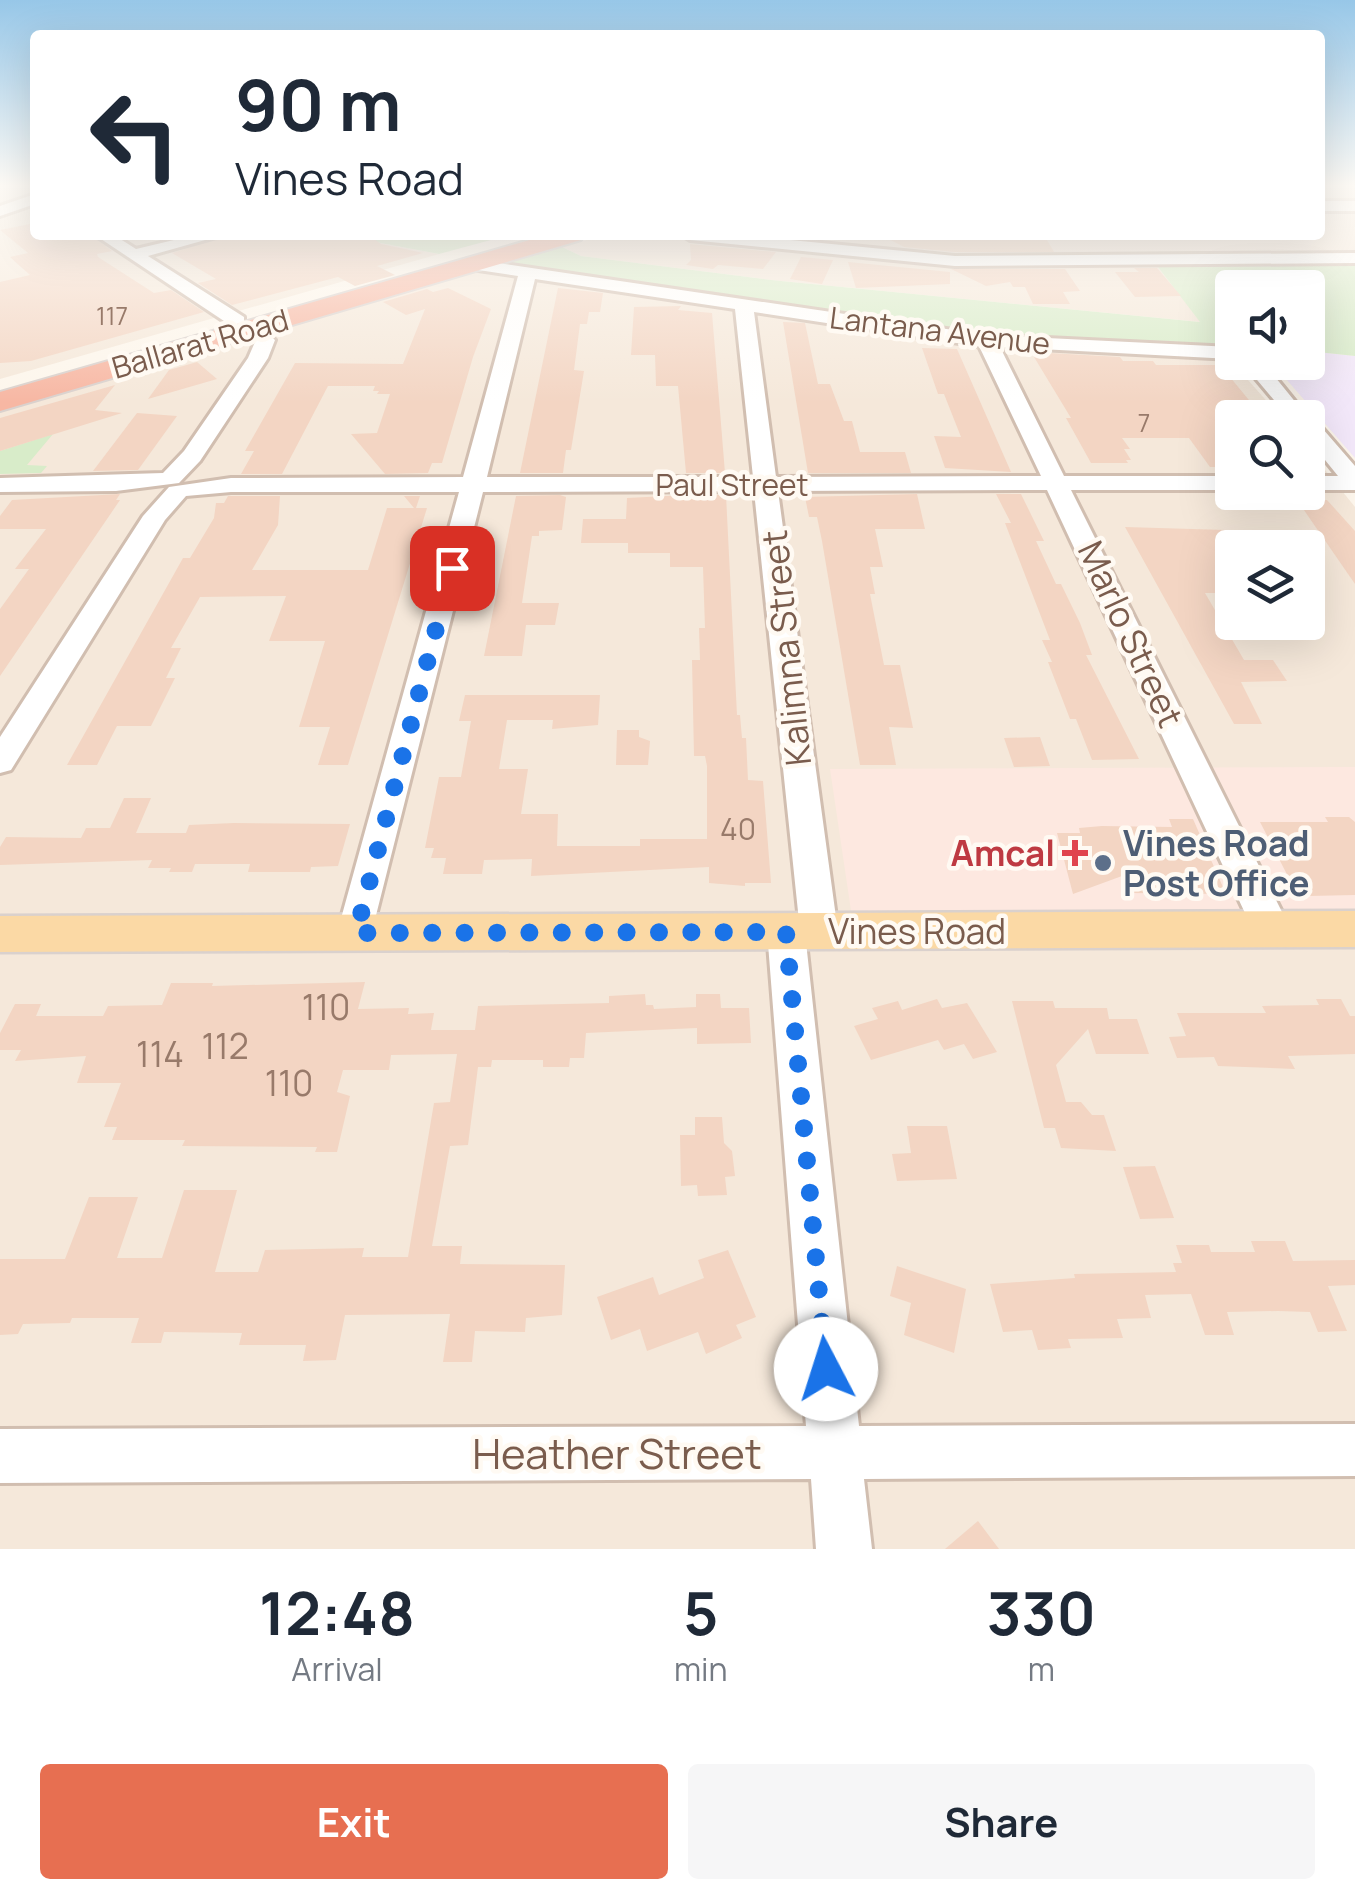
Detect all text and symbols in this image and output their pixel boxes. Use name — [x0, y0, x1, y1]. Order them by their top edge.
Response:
text: 90 m — [235, 56, 402, 152]
icon: left — [70, 70, 200, 200]
text: Vines Road — [235, 147, 464, 209]
map controls — [1215, 270, 1325, 640]
button: sound — [1215, 270, 1325, 380]
street label: Lantana Avenue — [827, 296, 1053, 364]
house number: 117 — [96, 298, 128, 333]
street label: Ballarat Road — [107, 298, 293, 388]
button: search — [1215, 400, 1325, 510]
house number: 7 — [1138, 405, 1150, 440]
street label: Paul Street — [655, 464, 809, 505]
pin — [410, 526, 495, 611]
street label: Kalimna Street — [750, 528, 822, 768]
button: layers — [1215, 530, 1325, 640]
street label: Marlo Street — [1067, 533, 1195, 735]
icon: arrive — [425, 541, 480, 596]
house number: 40 — [720, 808, 756, 849]
place label: Vines Road Post Office — [1123, 819, 1310, 907]
place label: Amcal — [951, 829, 1055, 877]
marker: Amcal — [1064, 842, 1086, 864]
marker: Vines Road Post Office — [1092, 852, 1114, 874]
street label: Vines Road — [828, 907, 1006, 955]
house number: 110 — [302, 983, 350, 1031]
house number: 112 — [201, 1022, 249, 1070]
house number: 114 — [136, 1030, 184, 1078]
house number: 110 — [265, 1059, 313, 1107]
position arrow — [774, 1317, 878, 1421]
street label: Heather Street — [472, 1424, 762, 1482]
text: 12:48 — [259, 1571, 415, 1653]
text: 5 — [683, 1571, 718, 1653]
text: 330 — [987, 1571, 1096, 1653]
text: Arrival — [291, 1647, 383, 1691]
text: min — [674, 1647, 728, 1691]
text: m — [1028, 1647, 1055, 1691]
button: Exit — [40, 1764, 668, 1879]
button: Share — [688, 1764, 1315, 1879]

